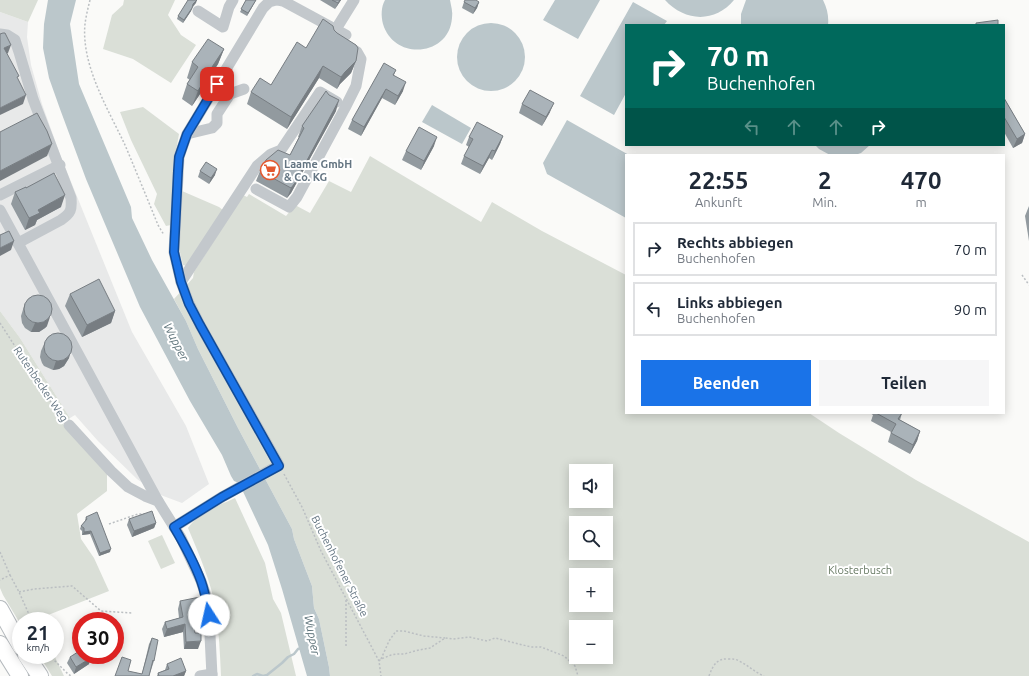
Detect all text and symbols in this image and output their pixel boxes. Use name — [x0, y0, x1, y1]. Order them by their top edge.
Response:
icon: right — [641, 40, 693, 92]
text: 70 m — [707, 40, 769, 71]
pin — [200, 67, 234, 101]
icon: arrive — [206, 73, 228, 95]
text: Buchenhofen — [707, 73, 815, 93]
icon: left — [741, 116, 763, 138]
icon: ahead — [783, 116, 805, 138]
icon: ahead — [825, 116, 847, 138]
icon: right — [867, 116, 889, 138]
place label: Laame GmbH & Co. KG — [284, 158, 352, 183]
supermarket icon: Laame GmbH & Co. KG — [259, 159, 281, 181]
text: 22:55 — [689, 167, 749, 194]
text: 2 — [818, 167, 832, 194]
text: 470 — [901, 167, 941, 194]
text: Ankunft — [695, 195, 742, 209]
text: Min. — [812, 195, 837, 209]
text: m — [916, 195, 927, 209]
text: Rechts abbiegen — [677, 234, 794, 251]
icon: right — [643, 238, 665, 260]
text: 70 m — [954, 241, 987, 258]
text: Buchenhofen — [677, 251, 755, 265]
text: Links abbiegen — [677, 294, 782, 311]
icon: left — [643, 298, 665, 320]
text: 90 m — [954, 301, 987, 318]
text: Buchenhofen — [677, 311, 755, 325]
water label: Wupper — [161, 321, 192, 363]
street label: Rutenbecker Weg — [11, 344, 71, 424]
button: Beenden — [641, 360, 811, 406]
button: Teilen — [819, 360, 989, 406]
map controls — [569, 464, 613, 664]
button: sound — [569, 464, 613, 508]
street label: Buchenhofener Straße — [309, 514, 371, 618]
button: search — [569, 516, 613, 560]
park label: Klosterbusch — [828, 564, 892, 576]
button: + — [569, 568, 613, 612]
position arrow — [188, 594, 230, 636]
speed limit sign: 30 — [72, 612, 124, 664]
water label: Wupper — [302, 614, 323, 656]
button: − — [569, 620, 613, 664]
text: 21 — [27, 621, 49, 644]
text: km/h — [26, 642, 50, 653]

